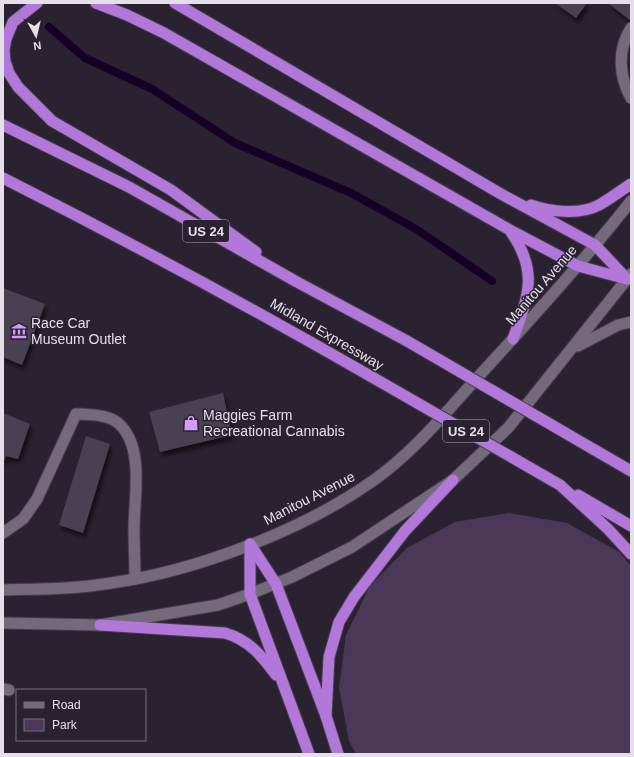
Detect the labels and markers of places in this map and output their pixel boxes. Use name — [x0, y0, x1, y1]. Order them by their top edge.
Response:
place label: Race Car Museum Outlet — [31, 315, 126, 347]
museum icon: Race Car Museum Outlet — [10, 322, 28, 340]
place label: Maggies Farm Recreational Cannabis — [203, 407, 345, 439]
shop icon: Maggies Farm Recreational Cannabis — [182, 414, 200, 432]

